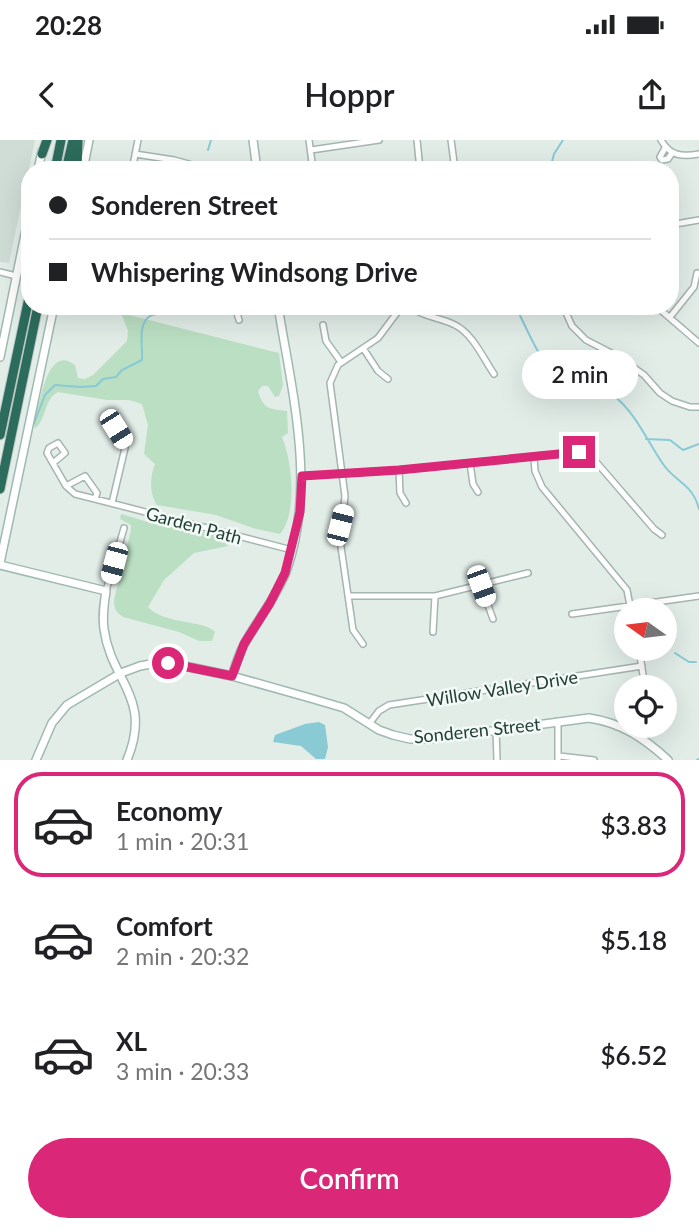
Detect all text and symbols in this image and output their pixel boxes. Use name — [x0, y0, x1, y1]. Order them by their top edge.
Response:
text: 20:28 — [35, 9, 102, 41]
text: Hoppr — [304, 75, 395, 114]
icon: back — [28, 76, 66, 114]
icon: share — [633, 76, 671, 114]
text: Sonderen Street — [91, 189, 278, 221]
text: Whispering Windsong Drive — [91, 256, 418, 288]
callout: 2 min — [521, 350, 637, 400]
text: 2 min — [552, 360, 608, 388]
car — [96, 406, 137, 452]
route end — [563, 436, 595, 468]
street label: Garden Path — [144, 502, 244, 548]
car — [325, 502, 356, 548]
car — [99, 540, 130, 586]
car — [464, 563, 499, 609]
north arrow — [614, 598, 677, 662]
map controls — [614, 598, 677, 738]
route start — [152, 647, 184, 679]
street label: Willow Valley Drive — [425, 665, 579, 711]
button: locate — [614, 675, 677, 738]
street label: Sonderen Street — [413, 712, 542, 748]
icon: car — [32, 793, 95, 856]
text: Economy — [116, 795, 222, 827]
text: $3.83 — [601, 809, 667, 841]
text: 1 min · 20:31 — [116, 827, 249, 855]
icon: car — [32, 908, 95, 971]
text: Comfort — [116, 910, 213, 942]
text: $5.18 — [601, 924, 667, 956]
text: 2 min · 20:32 — [116, 942, 249, 970]
icon: car — [32, 1023, 95, 1086]
text: XL — [116, 1025, 147, 1057]
text: $6.52 — [601, 1039, 667, 1071]
text: 3 min · 20:33 — [116, 1057, 249, 1085]
button: Confirm — [28, 1138, 671, 1218]

